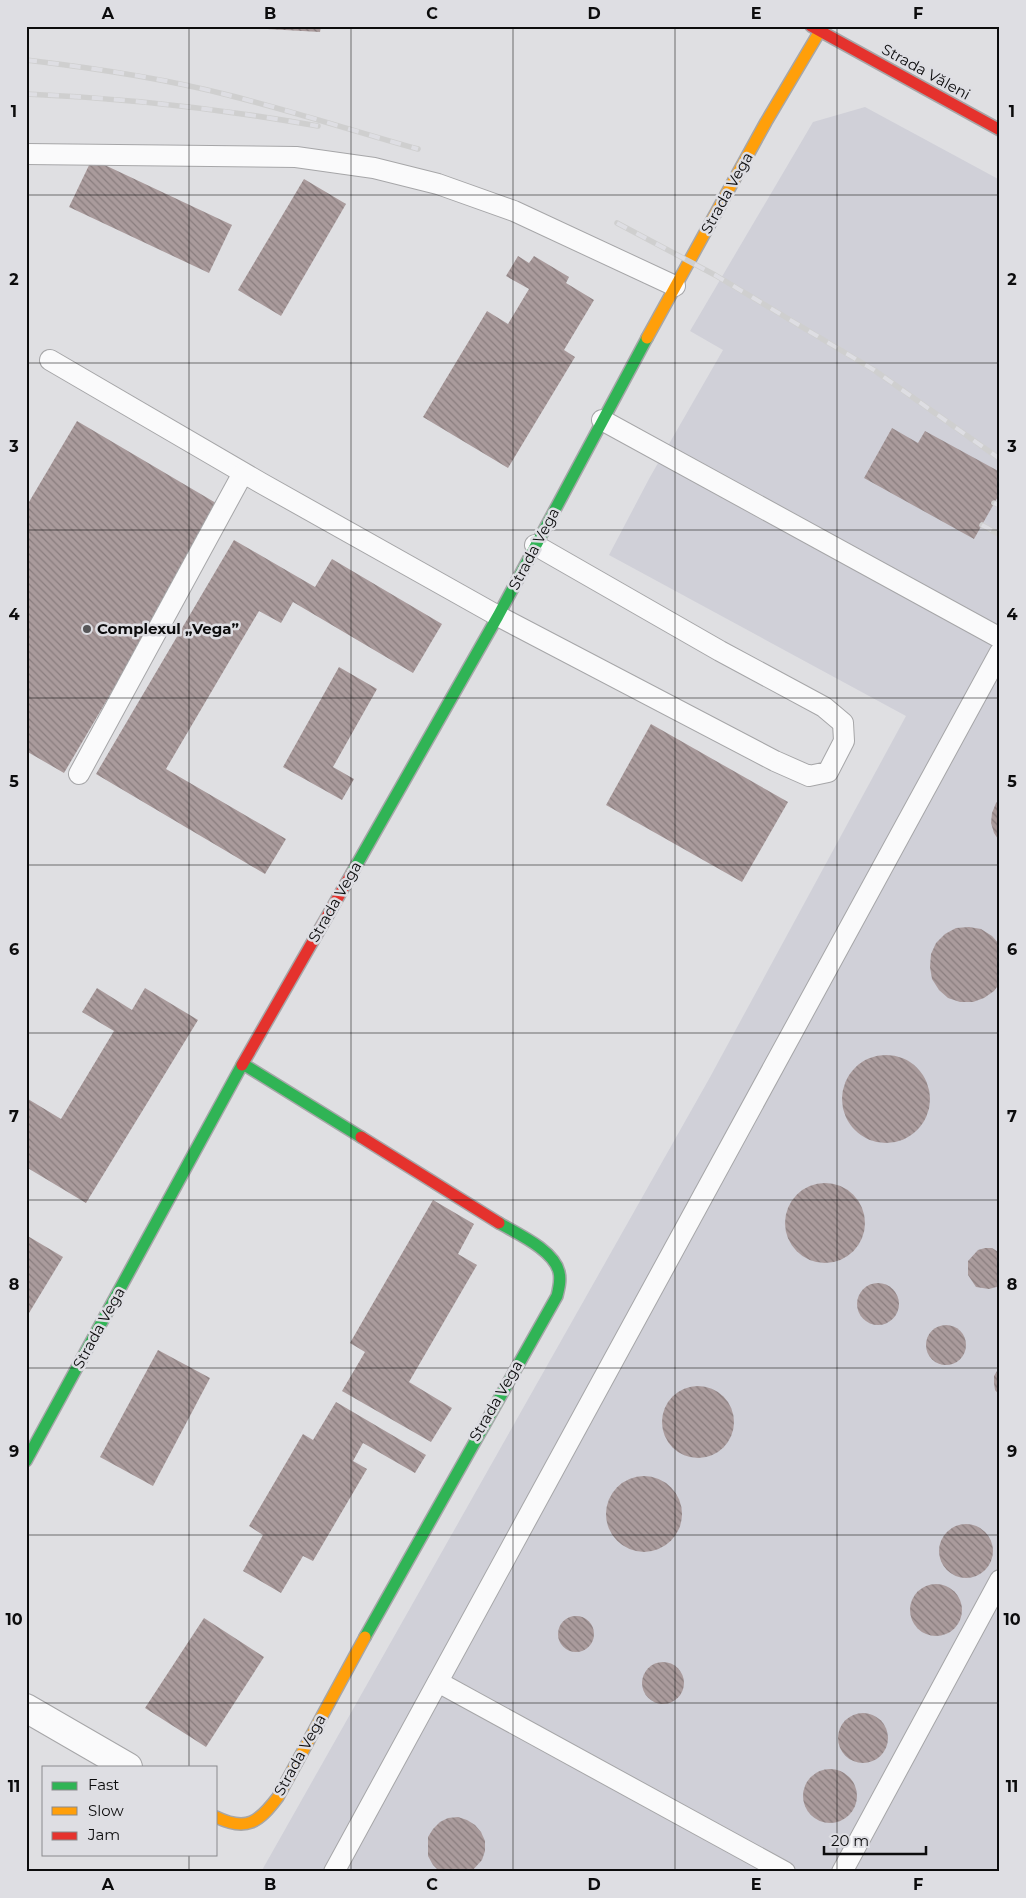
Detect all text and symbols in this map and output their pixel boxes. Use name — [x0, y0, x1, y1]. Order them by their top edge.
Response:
text: A — [101, 4, 115, 23]
text: B — [264, 4, 276, 23]
text: C — [426, 4, 438, 23]
text: D — [587, 4, 601, 23]
text: E — [751, 4, 761, 23]
text: F — [913, 4, 923, 23]
street label: Strada Văleni — [879, 39, 974, 104]
text: 1 — [11, 102, 17, 121]
text: 1 — [1009, 102, 1015, 121]
street label: Strada Vega — [696, 149, 757, 237]
text: 2 — [9, 270, 19, 289]
text: 2 — [1007, 270, 1017, 289]
text: 3 — [8, 437, 19, 456]
text: 3 — [1006, 437, 1017, 456]
street label: Strada Vega — [504, 504, 563, 593]
text: 4 — [8, 605, 20, 624]
text: 4 — [1006, 605, 1018, 624]
place label: Complexul „Vega” — [97, 619, 239, 638]
marker: Complexul „Vega” — [81, 623, 93, 635]
text: 5 — [9, 772, 19, 791]
text: 5 — [1007, 772, 1017, 791]
street label: Strada Vega — [304, 858, 365, 946]
text: 6 — [9, 940, 19, 959]
text: 6 — [1007, 940, 1017, 959]
text: 7 — [9, 1107, 19, 1126]
text: 7 — [1007, 1107, 1017, 1126]
text: 8 — [9, 1275, 19, 1294]
text: 8 — [1007, 1275, 1017, 1294]
street label: Strada Vega — [68, 1284, 129, 1372]
street label: Strada Vega — [465, 1357, 526, 1445]
text: 9 — [9, 1442, 19, 1461]
text: 9 — [1007, 1442, 1017, 1461]
text: 10 — [5, 1610, 23, 1629]
text: 10 — [1003, 1610, 1021, 1629]
street label: Strada Vega — [269, 1711, 330, 1799]
legend — [42, 1766, 218, 1856]
text: Fast — [88, 1775, 119, 1794]
text: 11 — [8, 1777, 20, 1796]
text: 11 — [1006, 1777, 1018, 1796]
text: Slow — [88, 1801, 124, 1820]
scale bar — [824, 1823, 926, 1855]
text: Jam — [87, 1825, 120, 1844]
text: 20 m — [831, 1831, 869, 1850]
text: A — [101, 1875, 115, 1894]
text: B — [264, 1875, 276, 1894]
text: C — [426, 1875, 438, 1894]
text: D — [587, 1875, 601, 1894]
text: E — [751, 1875, 761, 1894]
text: F — [913, 1875, 923, 1894]

